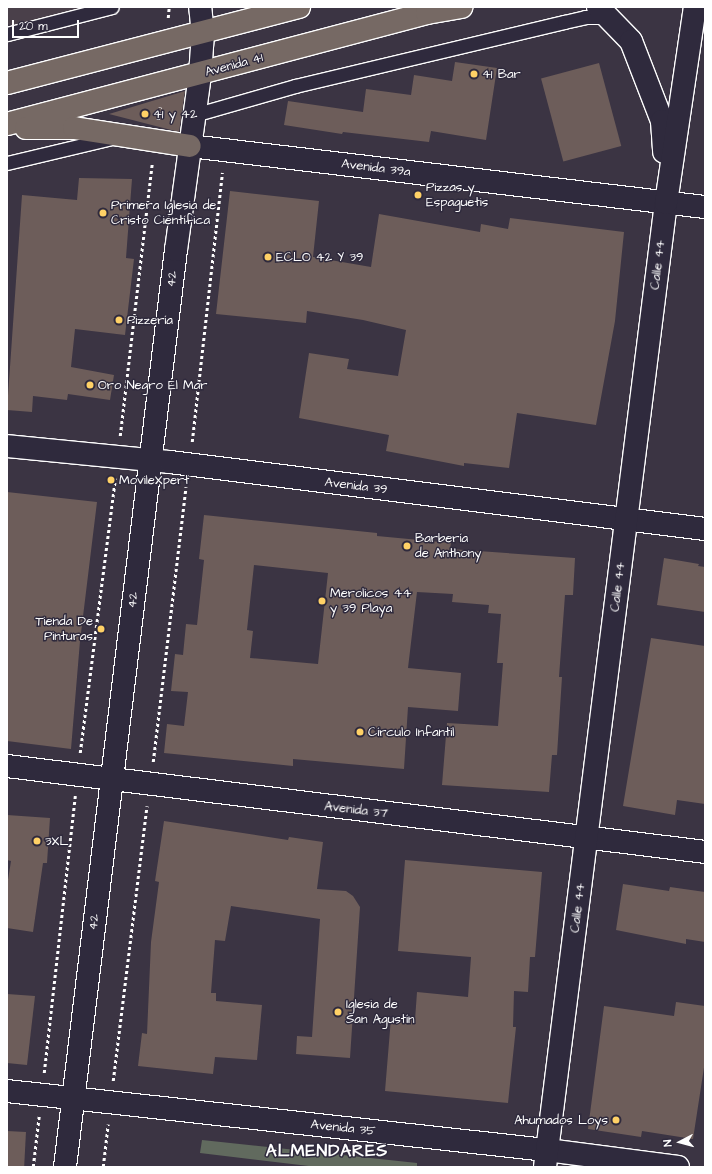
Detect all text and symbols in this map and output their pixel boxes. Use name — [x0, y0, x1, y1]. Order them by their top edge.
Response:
scale bar — [14, 12, 81, 38]
text: 20 m — [19, 18, 48, 35]
street label: Avenida 41 — [203, 50, 265, 80]
place label: 41 Bar — [482, 66, 521, 82]
marker: 41 Bar — [469, 69, 479, 79]
place label: 41 y 42 — [153, 106, 197, 122]
marker: 41 y 42 — [140, 109, 150, 119]
street label: Avenida 39a — [340, 156, 412, 180]
place label: Pizzas y Espaguetis — [426, 180, 488, 211]
marker: Pizzas y Espaguetis — [413, 190, 423, 200]
place label: Primera Iglesia de Cristo Científica — [111, 198, 216, 229]
marker: Primera Iglesia de Cristo Científica — [98, 208, 108, 218]
street label: Calle 44 — [647, 239, 669, 291]
place label: ECLO 42 Y 39 — [276, 249, 363, 265]
marker: ECLO 42 Y 39 — [263, 252, 273, 262]
street label: 42 — [163, 270, 181, 288]
place label: Pizzería — [127, 312, 173, 328]
marker: Pizzería — [114, 315, 124, 325]
place label: Oro Negro El Mar — [98, 377, 207, 393]
marker: Oro Negro El Mar — [85, 380, 95, 390]
place label: MovileXpert — [119, 472, 189, 488]
street label: Avenida 39 — [324, 474, 388, 498]
marker: MovileXpert — [106, 475, 116, 485]
place label: Barbería de Anthony — [415, 531, 481, 562]
marker: Barbería de Anthony — [402, 541, 412, 551]
street label: Calle 44 — [607, 561, 629, 613]
place label: Merolicos 44 y 39 Playa — [330, 586, 411, 617]
street label: 42 — [124, 591, 142, 609]
marker: Merolicos 44 y 39 Playa — [317, 596, 327, 606]
place label: Tienda De Pinturas — [35, 614, 93, 645]
marker: Tienda De Pinturas — [96, 624, 106, 634]
place label: Círculo Infantil — [368, 724, 454, 740]
marker: Círculo Infantil — [355, 727, 365, 737]
street label: Avenida 37 — [323, 798, 389, 822]
place label: 3XL — [45, 833, 68, 849]
marker: 3XL — [32, 836, 42, 846]
street label: Calle 44 — [567, 882, 589, 934]
street label: 42 — [85, 913, 103, 931]
place label: Iglesia de San Agustín — [346, 997, 415, 1028]
marker: Iglesia de San Agustín — [333, 1007, 343, 1017]
place label: Ahumados Loys — [514, 1112, 608, 1128]
marker: Ahumados Loys — [611, 1115, 621, 1125]
street label: Avenida 35 — [310, 1117, 376, 1139]
north arrow — [660, 1122, 700, 1162]
text: N — [660, 1139, 675, 1148]
district label: ALMENDARES — [266, 1142, 388, 1162]

